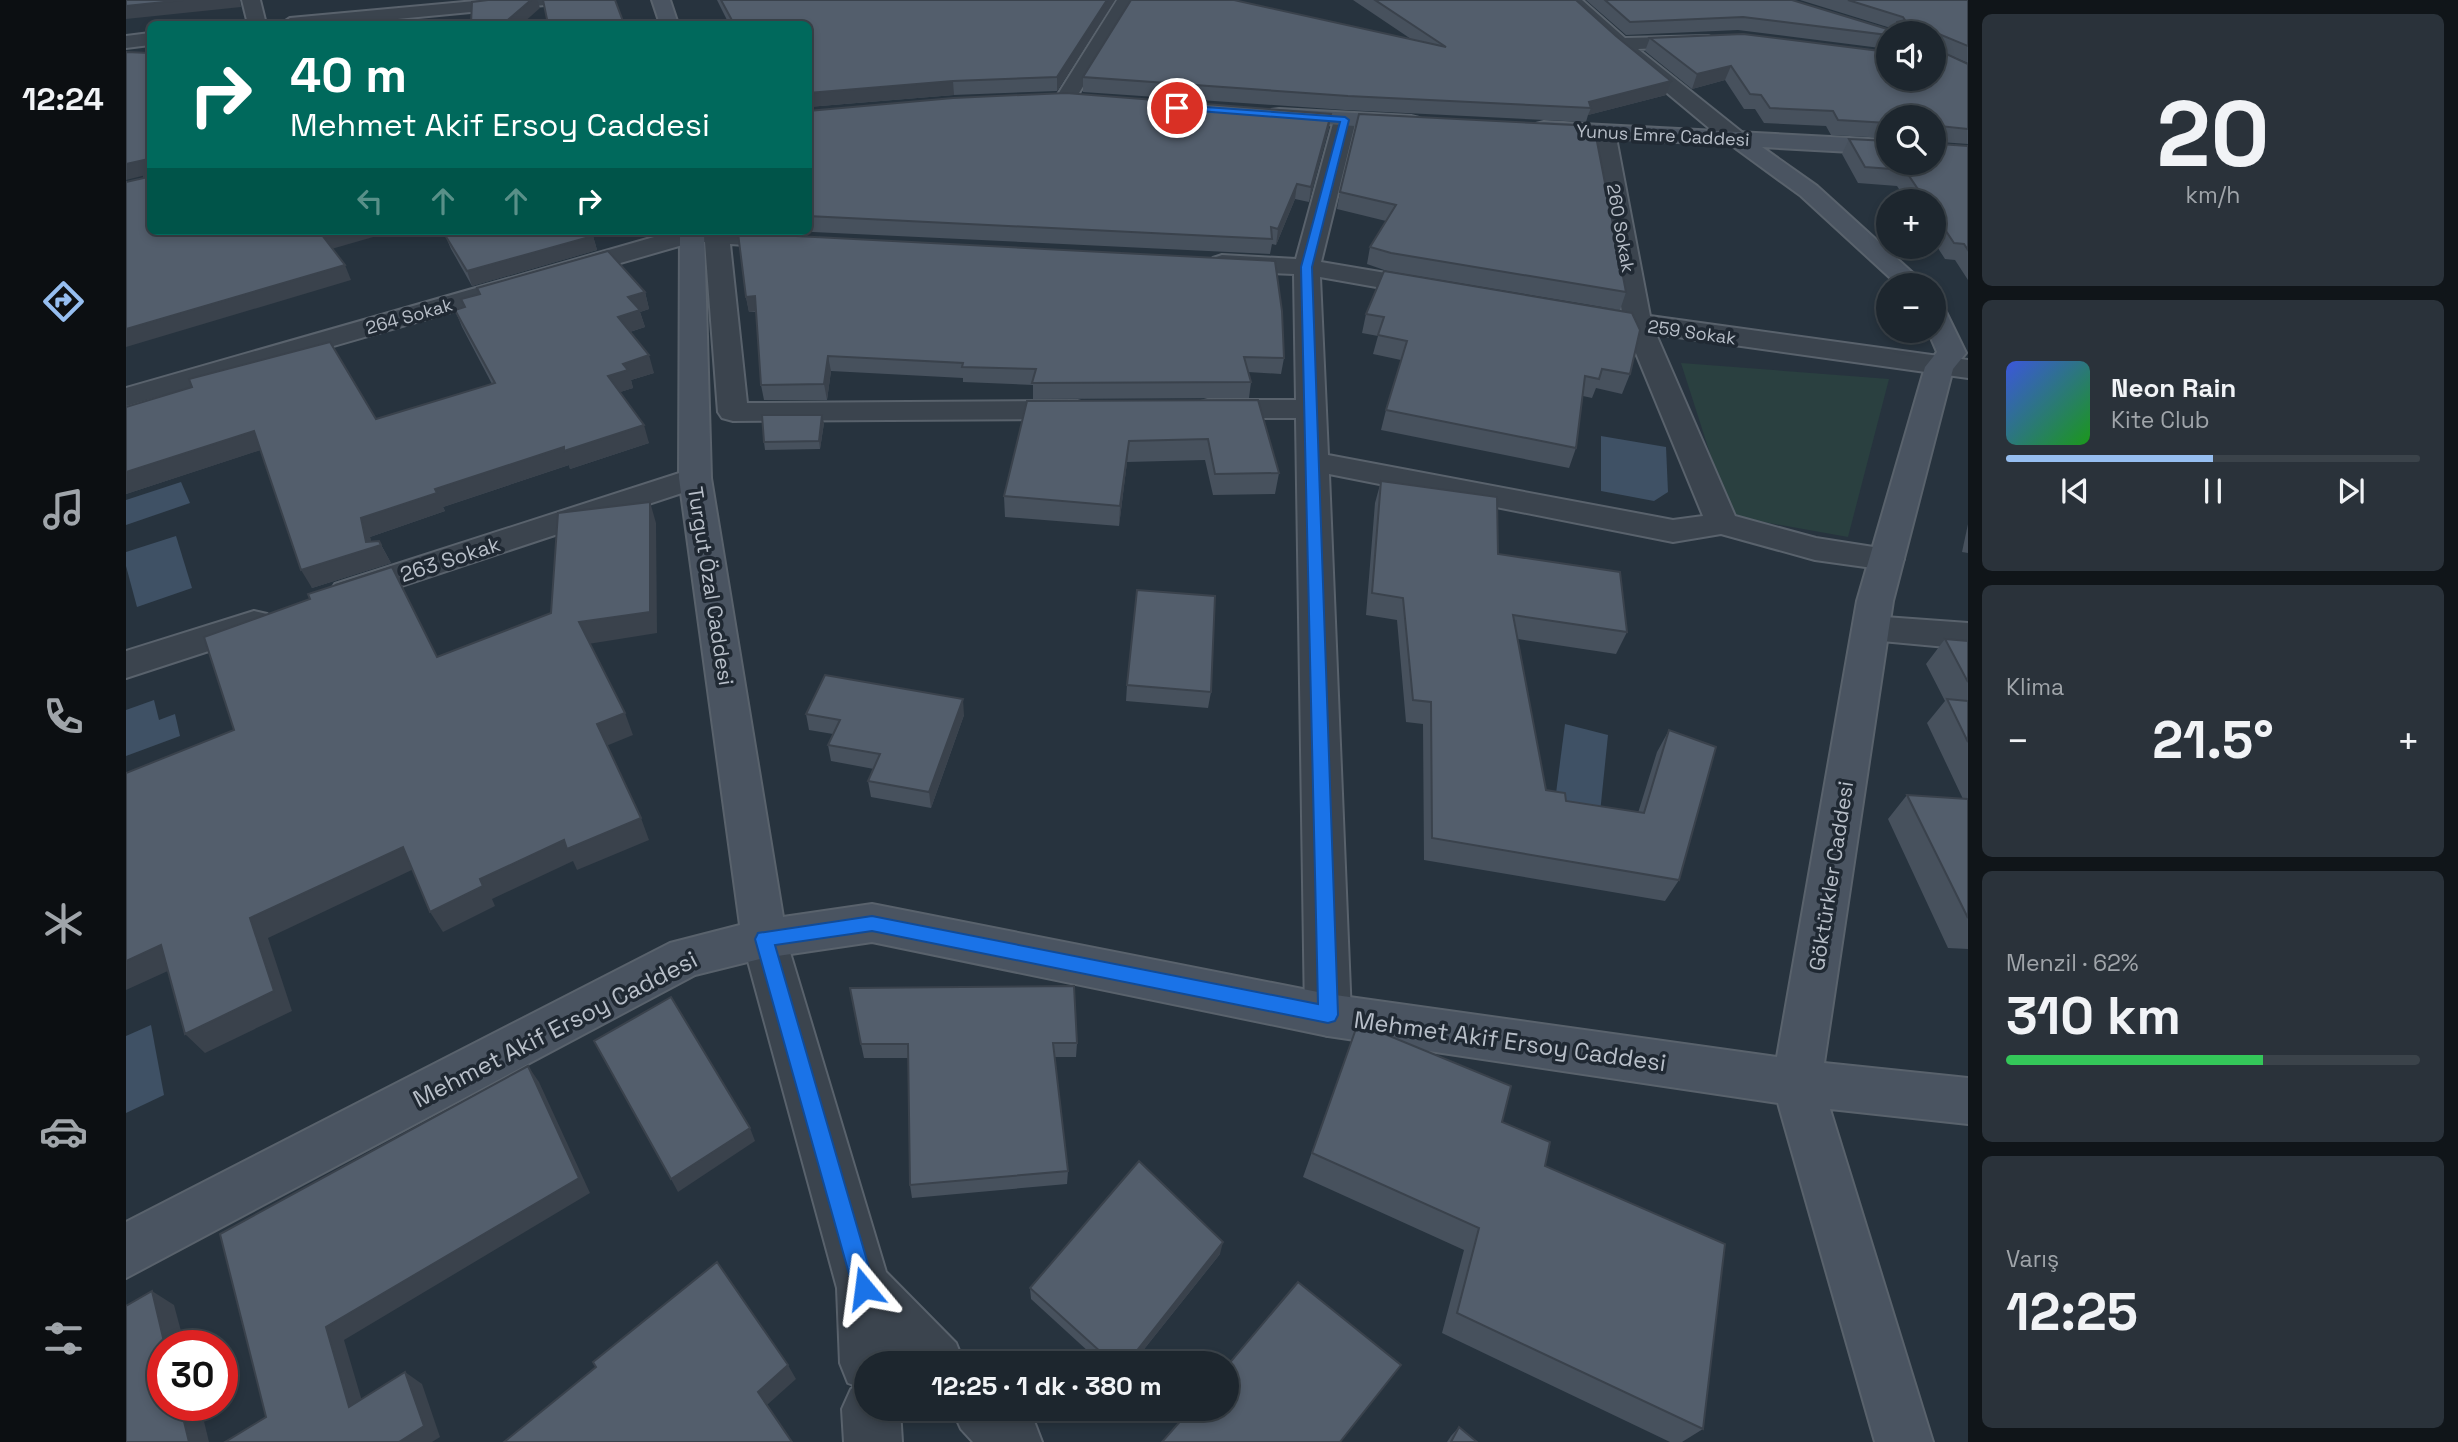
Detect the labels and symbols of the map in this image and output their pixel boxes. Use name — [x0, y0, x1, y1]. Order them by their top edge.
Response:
pin — [1147, 78, 1207, 138]
street label: Yunus Emre Caddesi — [1576, 119, 1750, 151]
street label: 260 Sokak — [1602, 182, 1640, 274]
street label: 264 Sokak — [363, 293, 455, 339]
street label: 259 Sokak — [1646, 314, 1738, 350]
street label: Turgut Özal Caddesi — [682, 485, 740, 687]
street label: 263 Sokak — [396, 530, 504, 588]
street label: Göktürkler Caddesi — [1803, 779, 1859, 973]
street label: Mehmet Akif Ersoy Caddesi — [408, 944, 702, 1114]
street label: Mehmet Akif Ersoy Caddesi — [1352, 1004, 1668, 1078]
position arrow — [827, 1251, 901, 1325]
speed limit sign: 30 — [147, 1330, 238, 1421]

